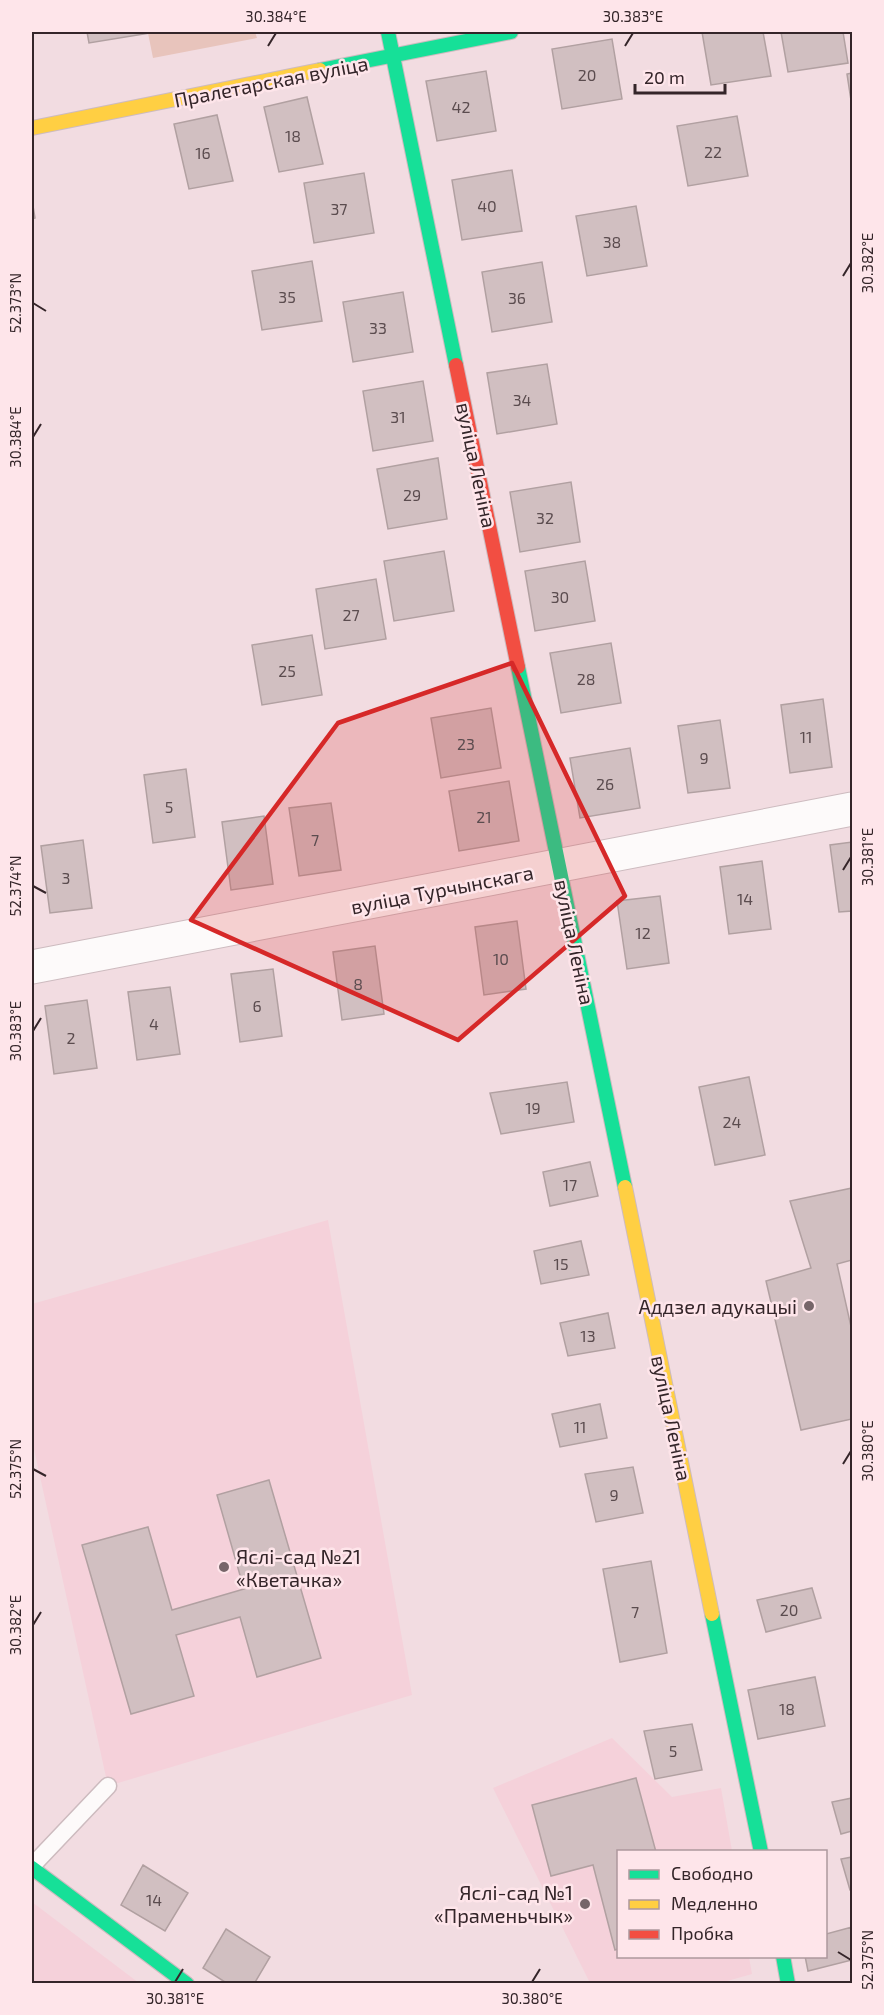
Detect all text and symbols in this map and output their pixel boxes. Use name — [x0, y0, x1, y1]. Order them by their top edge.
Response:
text: 30.384°E — [245, 7, 307, 25]
text: 30.383°E — [603, 7, 663, 25]
street label: Пралетарская вуліца — [172, 50, 370, 113]
scale bar — [635, 57, 725, 95]
house number: 20 — [578, 65, 596, 84]
text: 20 m — [644, 66, 685, 88]
house number: 42 — [452, 97, 470, 116]
house number: 18 — [285, 126, 301, 145]
house number: 22 — [704, 142, 722, 161]
house number: 16 — [195, 143, 211, 162]
house number: 40 — [477, 196, 497, 215]
house number: 37 — [330, 199, 348, 218]
house number: 38 — [603, 232, 621, 251]
text: 30.382°E — [858, 233, 876, 293]
text: 52.373°N — [6, 273, 24, 333]
house number: 35 — [278, 287, 296, 306]
house number: 36 — [508, 288, 526, 307]
house number: 33 — [369, 318, 387, 337]
house number: 34 — [513, 390, 532, 409]
street label: вуліца Леніна — [451, 400, 502, 530]
text: 30.384°E — [6, 406, 24, 468]
house number: 31 — [390, 407, 406, 426]
house number: 29 — [403, 485, 421, 504]
house number: 32 — [536, 508, 554, 527]
house number: 30 — [551, 587, 569, 606]
house number: 27 — [342, 605, 360, 624]
house number: 25 — [278, 661, 296, 680]
house number: 28 — [577, 669, 595, 688]
house number: 11 — [800, 727, 812, 746]
house number: 23 — [457, 734, 475, 753]
house number: 9 — [699, 748, 709, 767]
house number: 26 — [596, 774, 614, 793]
house number: 5 — [165, 797, 173, 816]
house number: 21 — [476, 807, 492, 826]
text: 30.381°E — [858, 828, 876, 886]
house number: 7 — [311, 830, 319, 849]
text: 52.374°N — [6, 855, 24, 917]
street label: вуліца Турчынскага — [349, 860, 536, 919]
house number: 3 — [62, 868, 70, 887]
street label: вуліца Леніна — [549, 877, 600, 1007]
house number: 14 — [737, 889, 753, 908]
house number: 12 — [635, 923, 651, 942]
house number: 10 — [493, 949, 509, 968]
house number: 8 — [353, 974, 363, 993]
house number: 6 — [252, 996, 262, 1015]
text: 30.383°E — [6, 1001, 24, 1061]
house number: 4 — [149, 1014, 159, 1033]
house number: 2 — [67, 1028, 76, 1047]
house number: 19 — [525, 1098, 541, 1117]
house number: 24 — [723, 1112, 742, 1131]
house number: 17 — [563, 1175, 577, 1194]
house number: 15 — [554, 1254, 568, 1273]
place label: Аддзел адукацыі — [638, 1294, 797, 1319]
marker: Аддзел адукацыі — [802, 1299, 816, 1313]
house number: 13 — [580, 1326, 596, 1345]
street label: вуліца Леніна — [646, 1353, 697, 1483]
house number: 11 — [574, 1417, 586, 1436]
text: 30.380°E — [858, 1420, 876, 1482]
text: 52.375°N — [6, 1439, 24, 1499]
house number: 9 — [609, 1485, 619, 1504]
place label: Яслі-сад №21 «Кветачка» — [236, 1544, 361, 1591]
marker: Яслі-сад №21 «Кветачка» — [217, 1560, 231, 1574]
text: 30.382°E — [6, 1595, 24, 1655]
house number: 20 — [780, 1600, 798, 1619]
house number: 7 — [631, 1602, 639, 1621]
house number: 18 — [779, 1699, 795, 1718]
house number: 5 — [669, 1741, 677, 1760]
legend — [617, 1850, 827, 1958]
text: Свободно — [671, 1862, 753, 1884]
place label: Яслі-сад №1 «Праменьчык» — [434, 1880, 573, 1927]
house number: 14 — [146, 1890, 162, 1909]
text: Медленно — [671, 1892, 758, 1914]
marker: Яслі-сад №1 «Праменьчык» — [578, 1897, 592, 1911]
text: Пробка — [671, 1922, 734, 1944]
text: 52.375°N — [858, 1930, 876, 1990]
text: 30.381°E — [146, 1989, 204, 2007]
text: 30.380°E — [501, 1989, 563, 2007]

